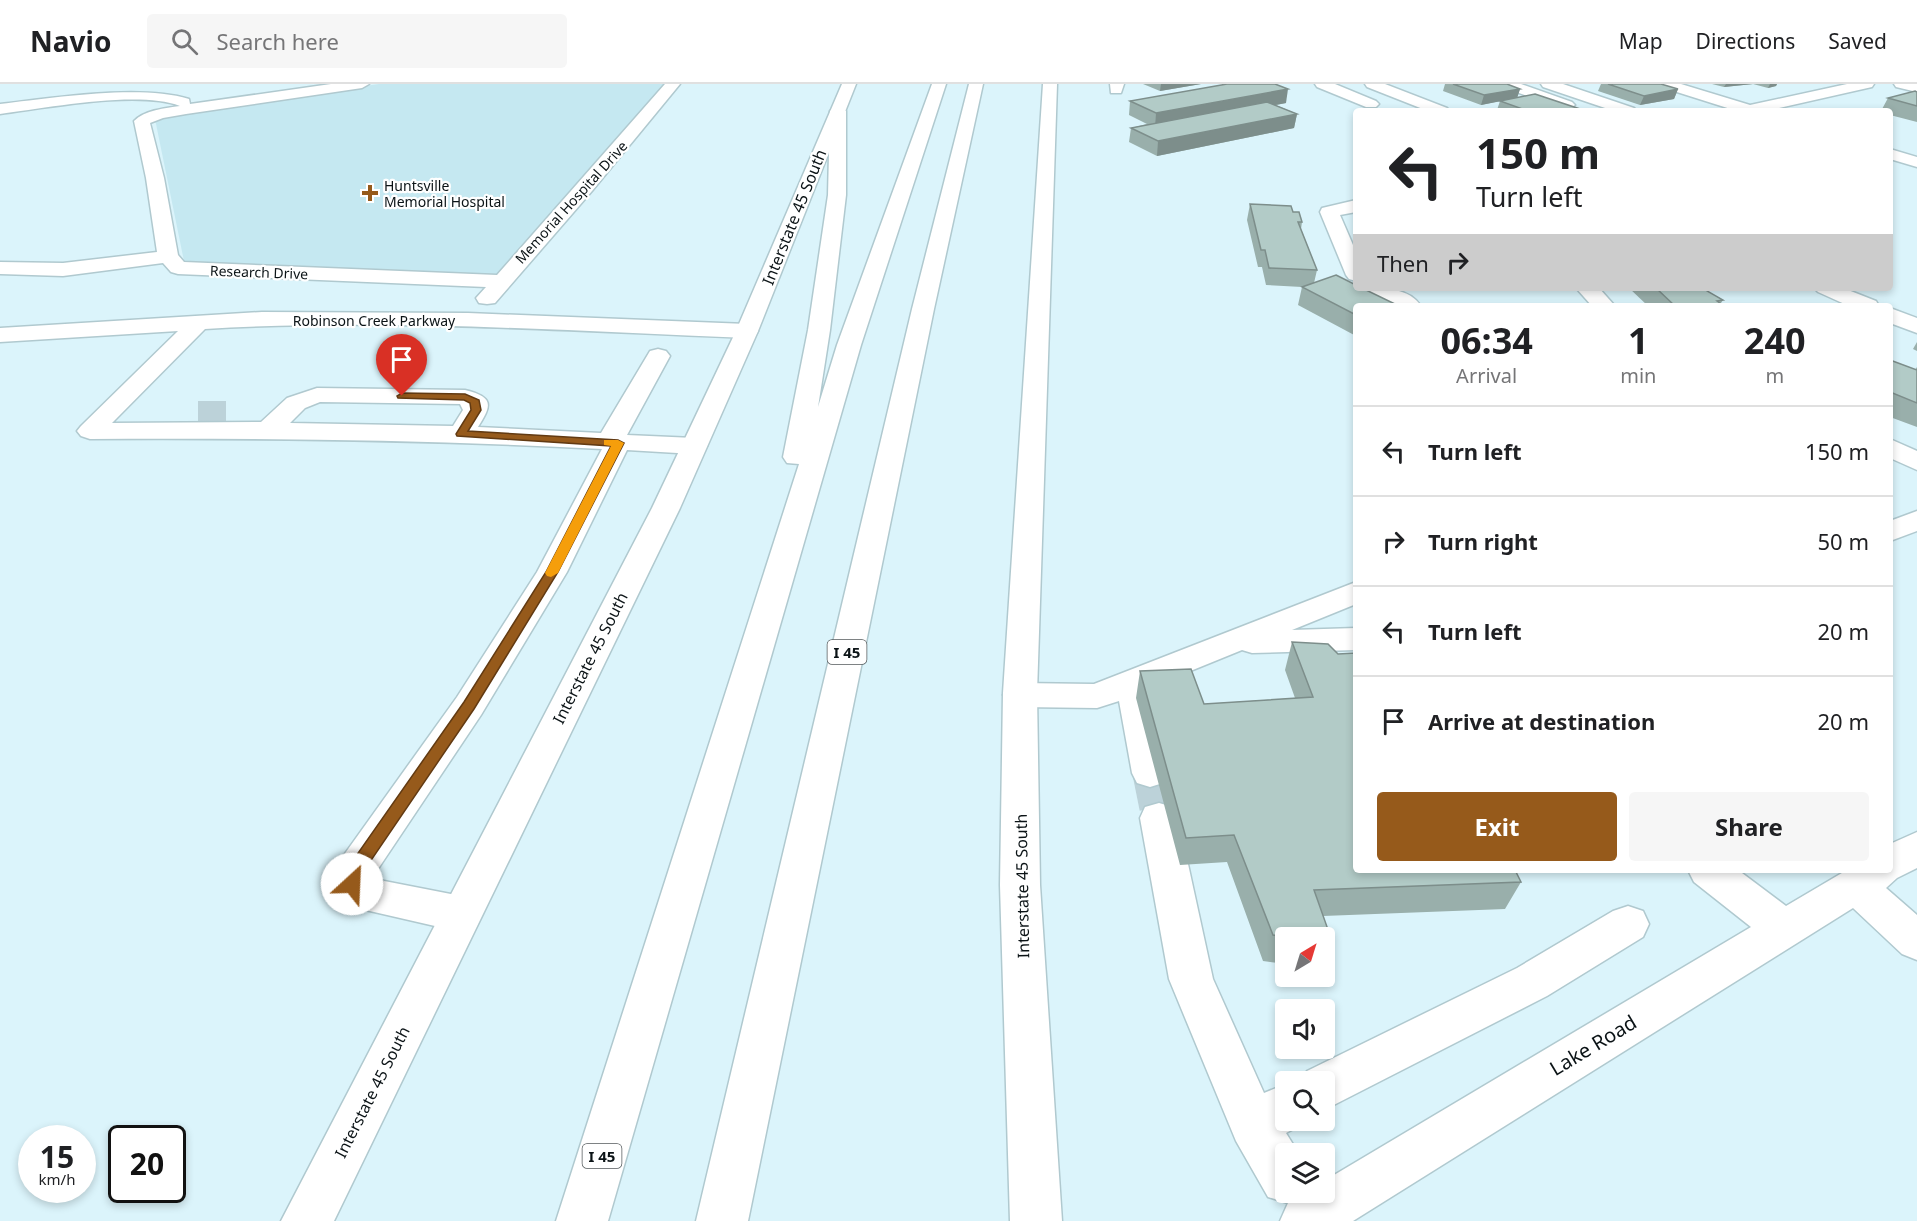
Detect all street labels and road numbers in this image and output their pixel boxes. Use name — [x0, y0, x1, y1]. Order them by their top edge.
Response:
street label: Memorial Hospital Drive — [511, 136, 631, 268]
street label: Interstate 45 South — [757, 146, 831, 288]
street label: Research Drive — [210, 261, 308, 283]
street label: Robinson Creek Parkway — [293, 311, 456, 330]
street label: Interstate 45 South — [547, 589, 633, 727]
road number: I 45 — [828, 640, 866, 664]
street label: Interstate 45 South — [1010, 814, 1034, 958]
street label: Lake Road — [1545, 1008, 1641, 1082]
street label: Interstate 45 South — [329, 1023, 415, 1161]
road number: I 45 — [582, 1144, 622, 1168]

